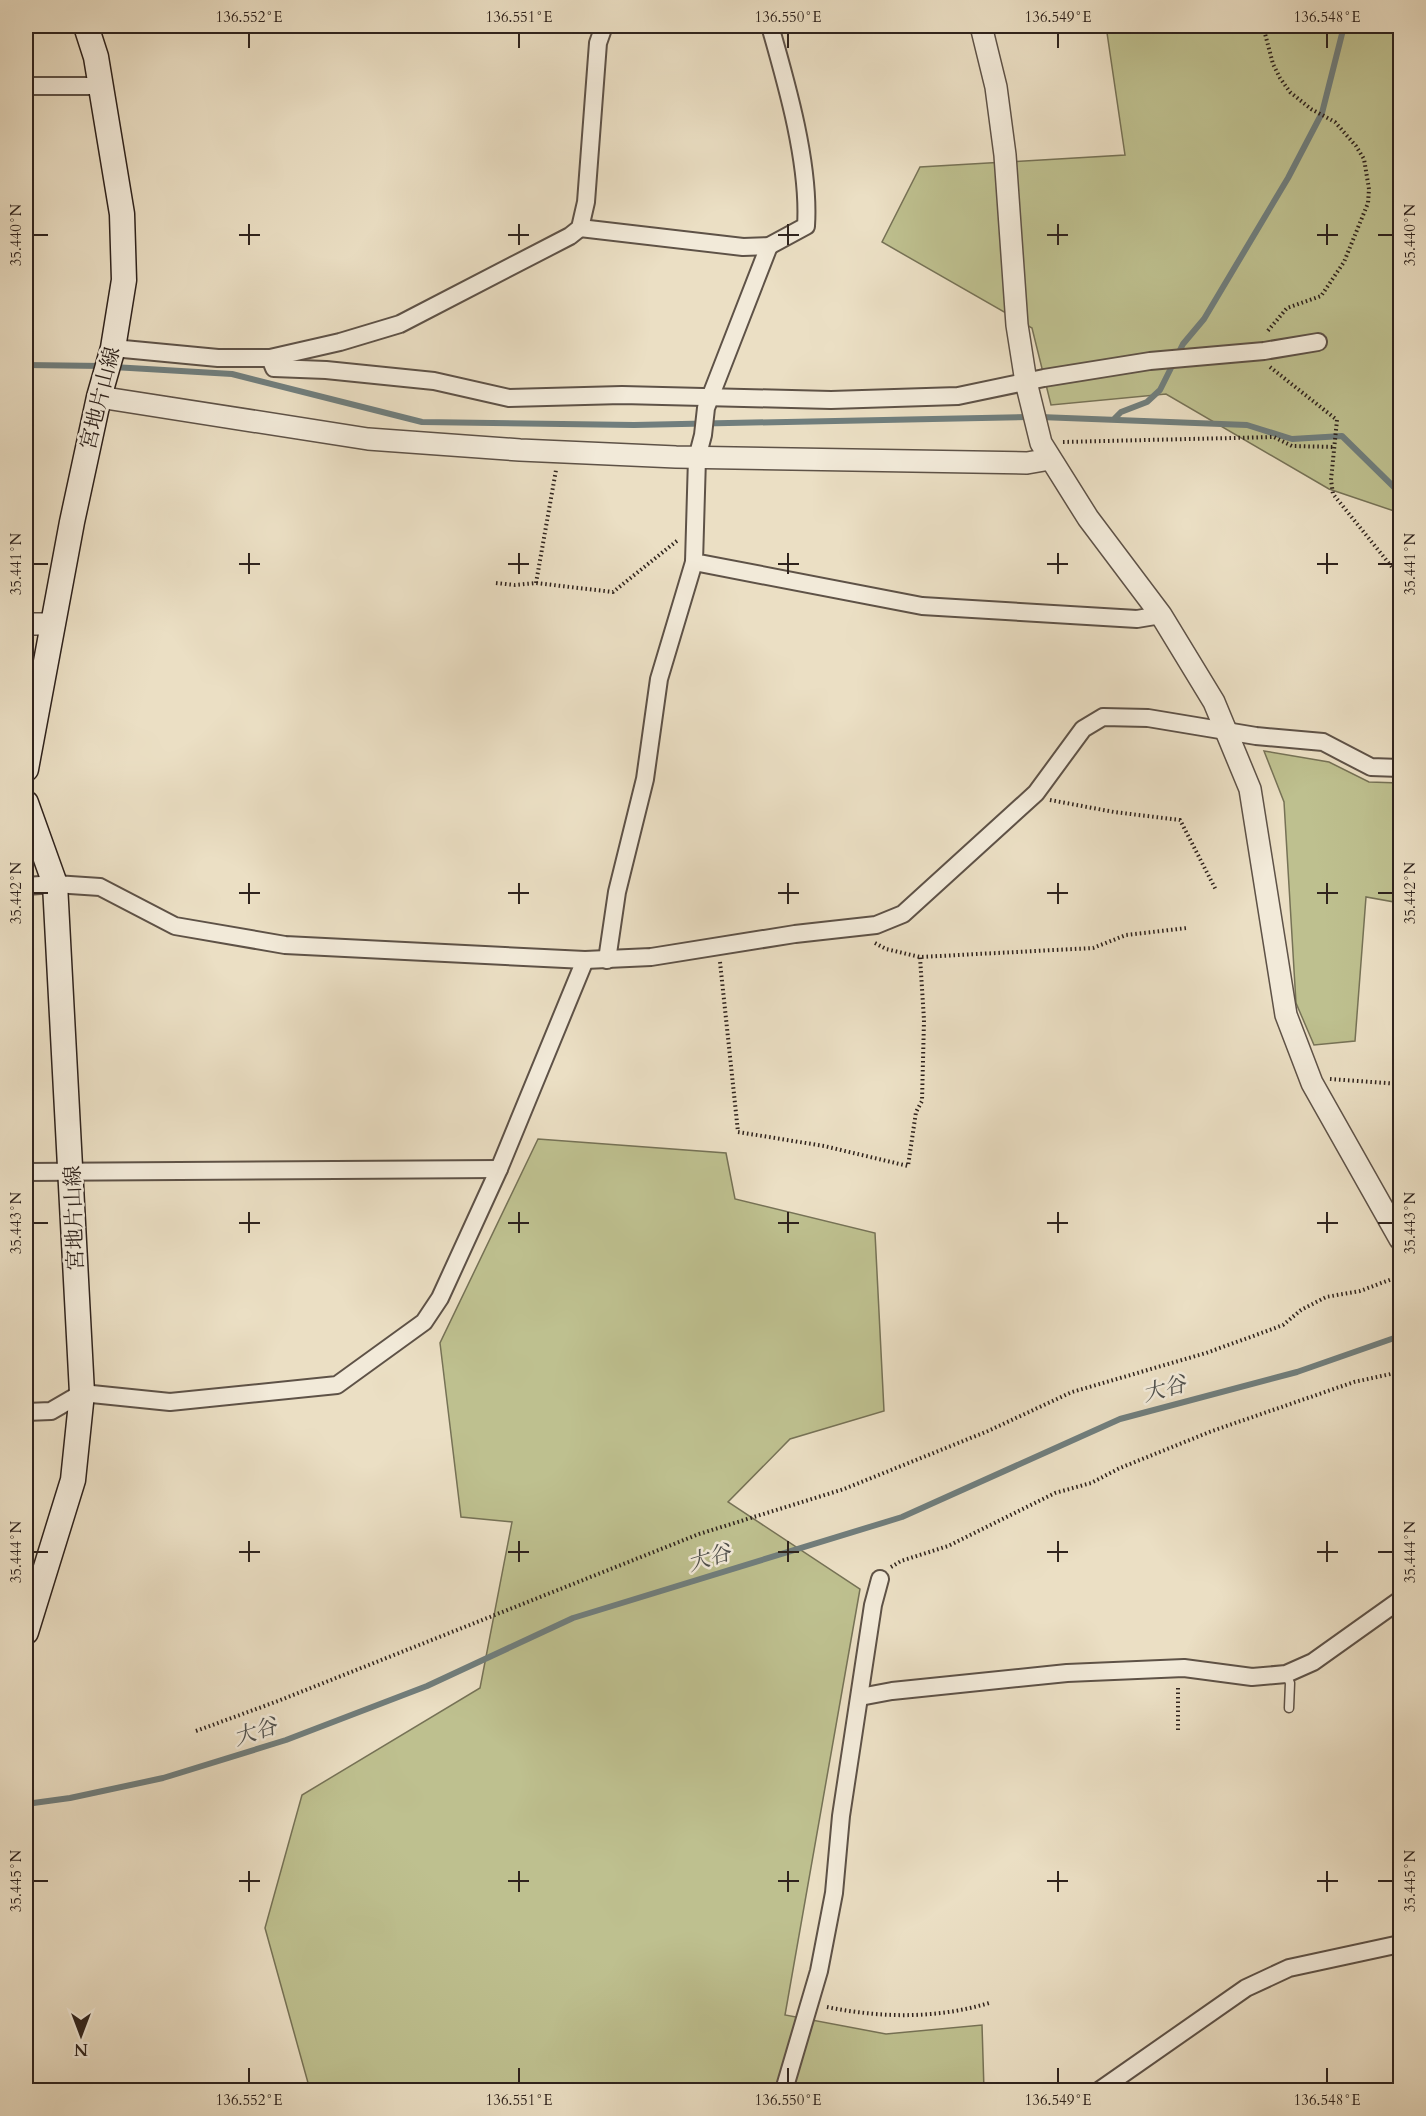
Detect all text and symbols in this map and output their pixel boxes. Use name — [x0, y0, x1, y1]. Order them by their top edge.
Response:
text: 136.552°E — [216, 7, 282, 27]
text: 136.551°E — [486, 7, 552, 27]
text: 136.550°E — [755, 7, 821, 27]
text: 136.549°E — [1025, 7, 1091, 27]
text: 136.548°E — [1294, 7, 1360, 27]
text: 35.440°N — [6, 203, 26, 266]
text: 35.440°N — [1400, 203, 1420, 266]
street label: 宮地片山線 — [74, 344, 127, 453]
text: 35.441°N — [6, 532, 26, 595]
text: 35.441°N — [1400, 532, 1420, 595]
text: 35.442°N — [6, 861, 26, 924]
text: 35.442°N — [1400, 861, 1420, 924]
street label: 宮地片山線 — [58, 1165, 91, 1271]
text: 35.443°N — [6, 1191, 26, 1254]
text: 35.443°N — [1400, 1191, 1420, 1254]
water label: 大谷 — [1139, 1368, 1191, 1409]
text: 35.444°N — [6, 1520, 26, 1583]
text: 35.444°N — [1400, 1520, 1420, 1583]
water label: 大谷 — [684, 1537, 737, 1579]
water label: 大谷 — [230, 1710, 283, 1753]
text: 35.445°N — [6, 1849, 26, 1912]
text: 35.445°N — [1400, 1849, 1420, 1912]
north arrow — [51, 2005, 111, 2065]
text: N — [74, 2038, 88, 2060]
text: 136.552°E — [216, 2090, 282, 2110]
text: 136.551°E — [486, 2090, 552, 2110]
text: 136.550°E — [755, 2090, 821, 2110]
text: 136.549°E — [1025, 2090, 1091, 2110]
text: 136.548°E — [1294, 2090, 1360, 2110]

